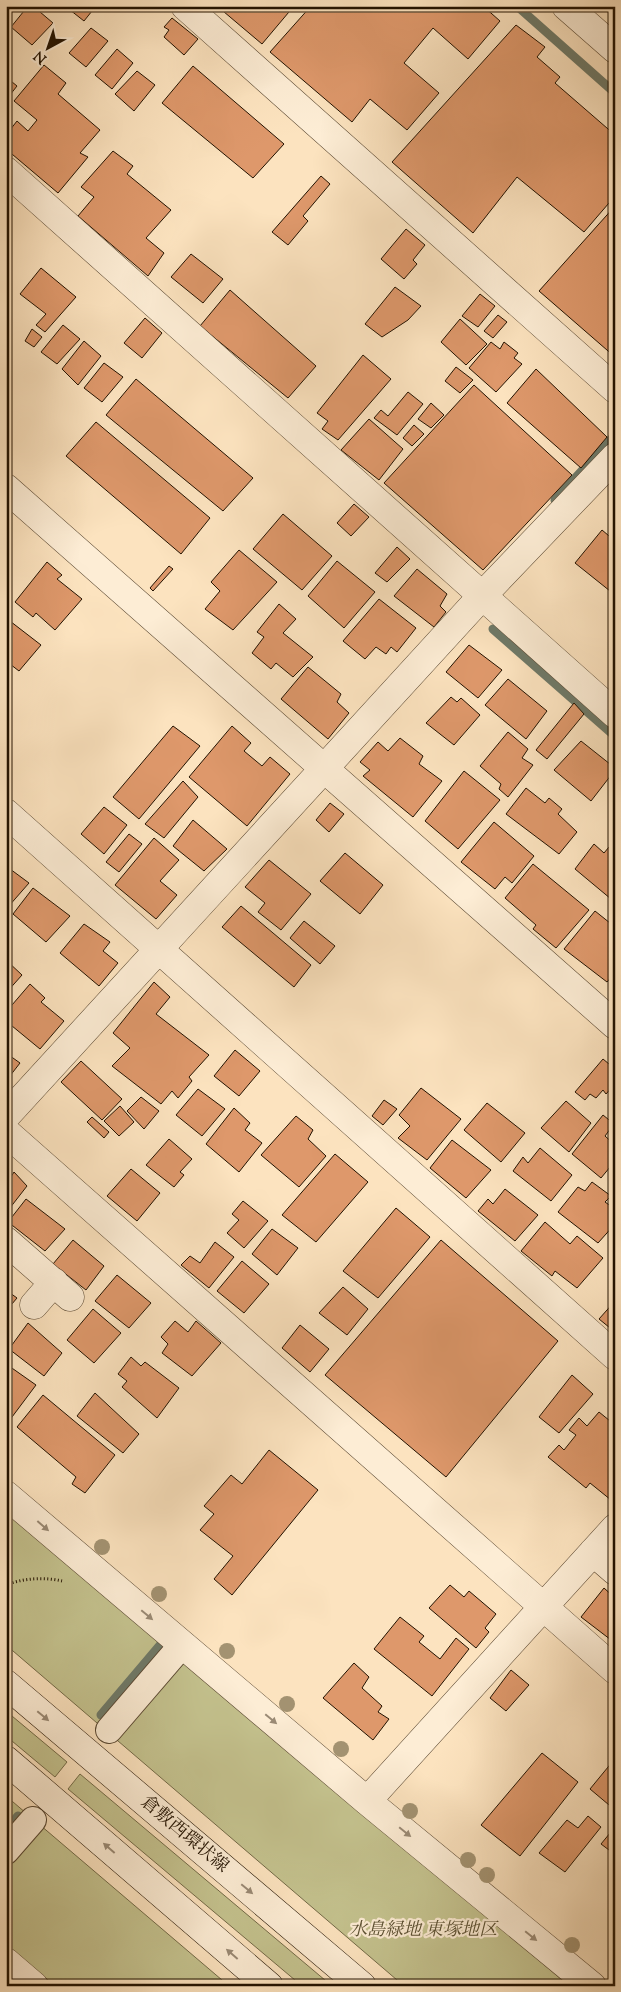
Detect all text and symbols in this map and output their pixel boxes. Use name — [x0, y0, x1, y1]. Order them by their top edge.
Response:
north arrow — [22, 22, 72, 72]
text: N — [30, 45, 52, 68]
one-way arrow — [37, 1521, 50, 1532]
one-way arrow — [140, 1609, 153, 1620]
one-way arrow — [37, 1710, 50, 1721]
one-way arrow — [264, 1714, 277, 1725]
street label: 倉敷西環状線 — [134, 1790, 234, 1880]
one-way arrow — [398, 1827, 411, 1838]
one-way arrow — [103, 1842, 115, 1854]
one-way arrow — [241, 1883, 254, 1894]
park label: 水島緑地 東塚地区 — [349, 1918, 499, 1944]
one-way arrow — [524, 1930, 537, 1941]
one-way arrow — [226, 1949, 238, 1960]

